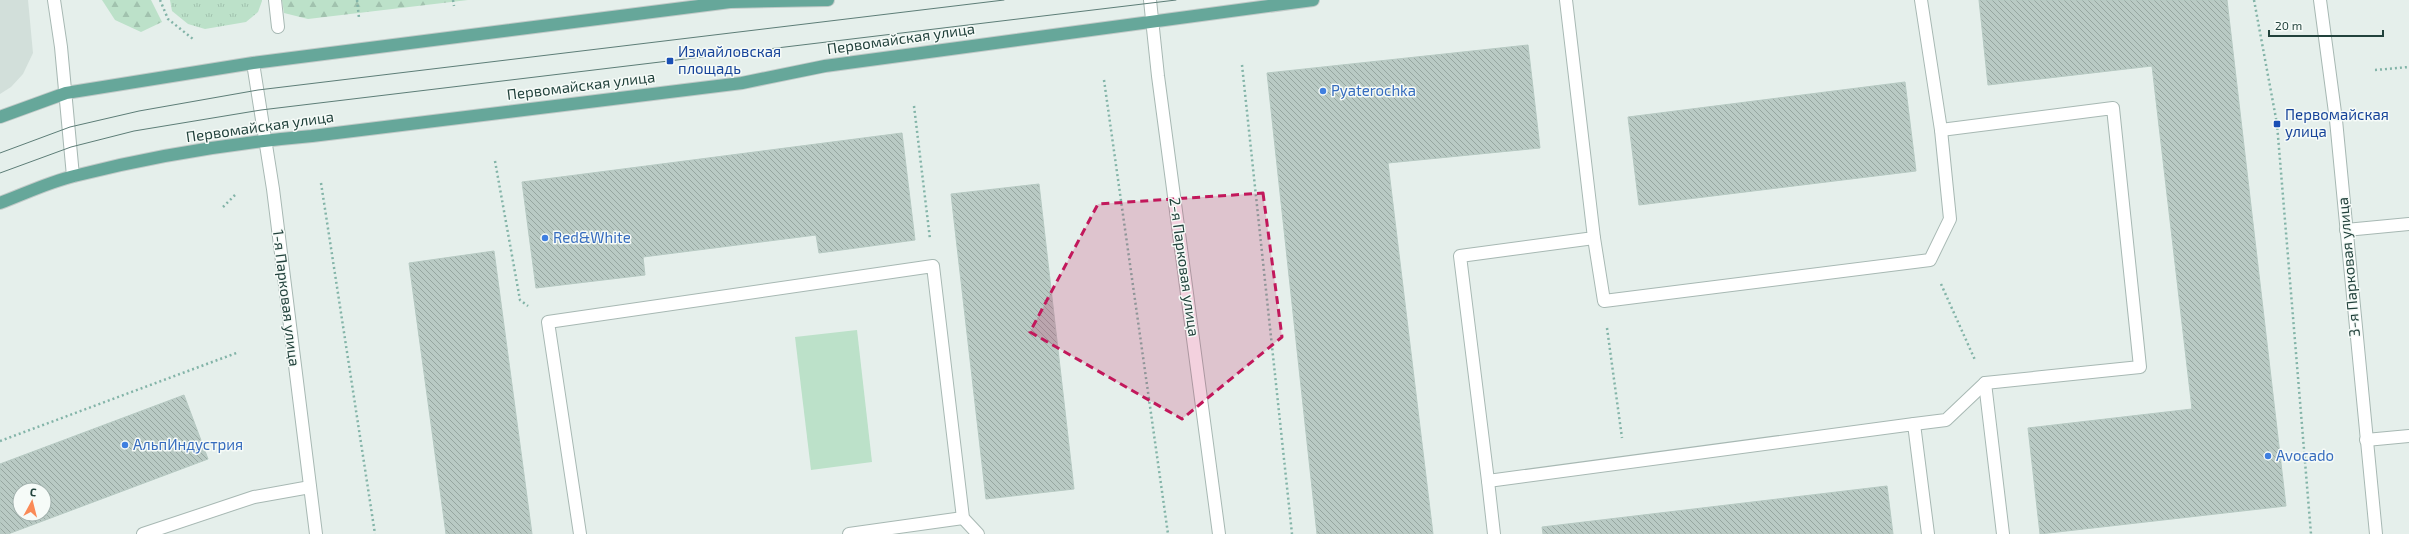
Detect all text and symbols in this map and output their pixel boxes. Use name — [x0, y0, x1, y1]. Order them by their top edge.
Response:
scale bar — [2269, 12, 2383, 38]
text: 20 m — [2275, 18, 2302, 32]
street label: Первомайская улица — [826, 19, 976, 58]
place label: Измайловская площадь — [678, 42, 781, 77]
marker: Измайловская площадь — [665, 56, 675, 66]
street label: Первомайская улица — [506, 67, 656, 104]
place label: Pyaterochka — [1331, 81, 1416, 99]
marker: Pyaterochka — [1318, 86, 1328, 96]
place label: Первомайская улица — [2285, 105, 2389, 141]
street label: Первомайская улица — [185, 107, 335, 146]
marker: Первомайская улица — [2272, 119, 2282, 129]
street label: 2-я Парковая улица — [1165, 196, 1204, 338]
street label: 3-я Парковая улица — [2333, 196, 2364, 338]
street label: 1-я Парковая улица — [269, 228, 304, 367]
place label: Red&White — [553, 228, 631, 246]
marker: Red&White — [540, 233, 550, 243]
place label: АльпИндустрия — [133, 435, 243, 454]
marker: АльпИндустрия — [120, 440, 130, 450]
place label: Avocado — [2276, 446, 2334, 464]
marker: Avocado — [2263, 451, 2273, 461]
north arrow — [12, 482, 52, 522]
text: С — [29, 485, 38, 498]

